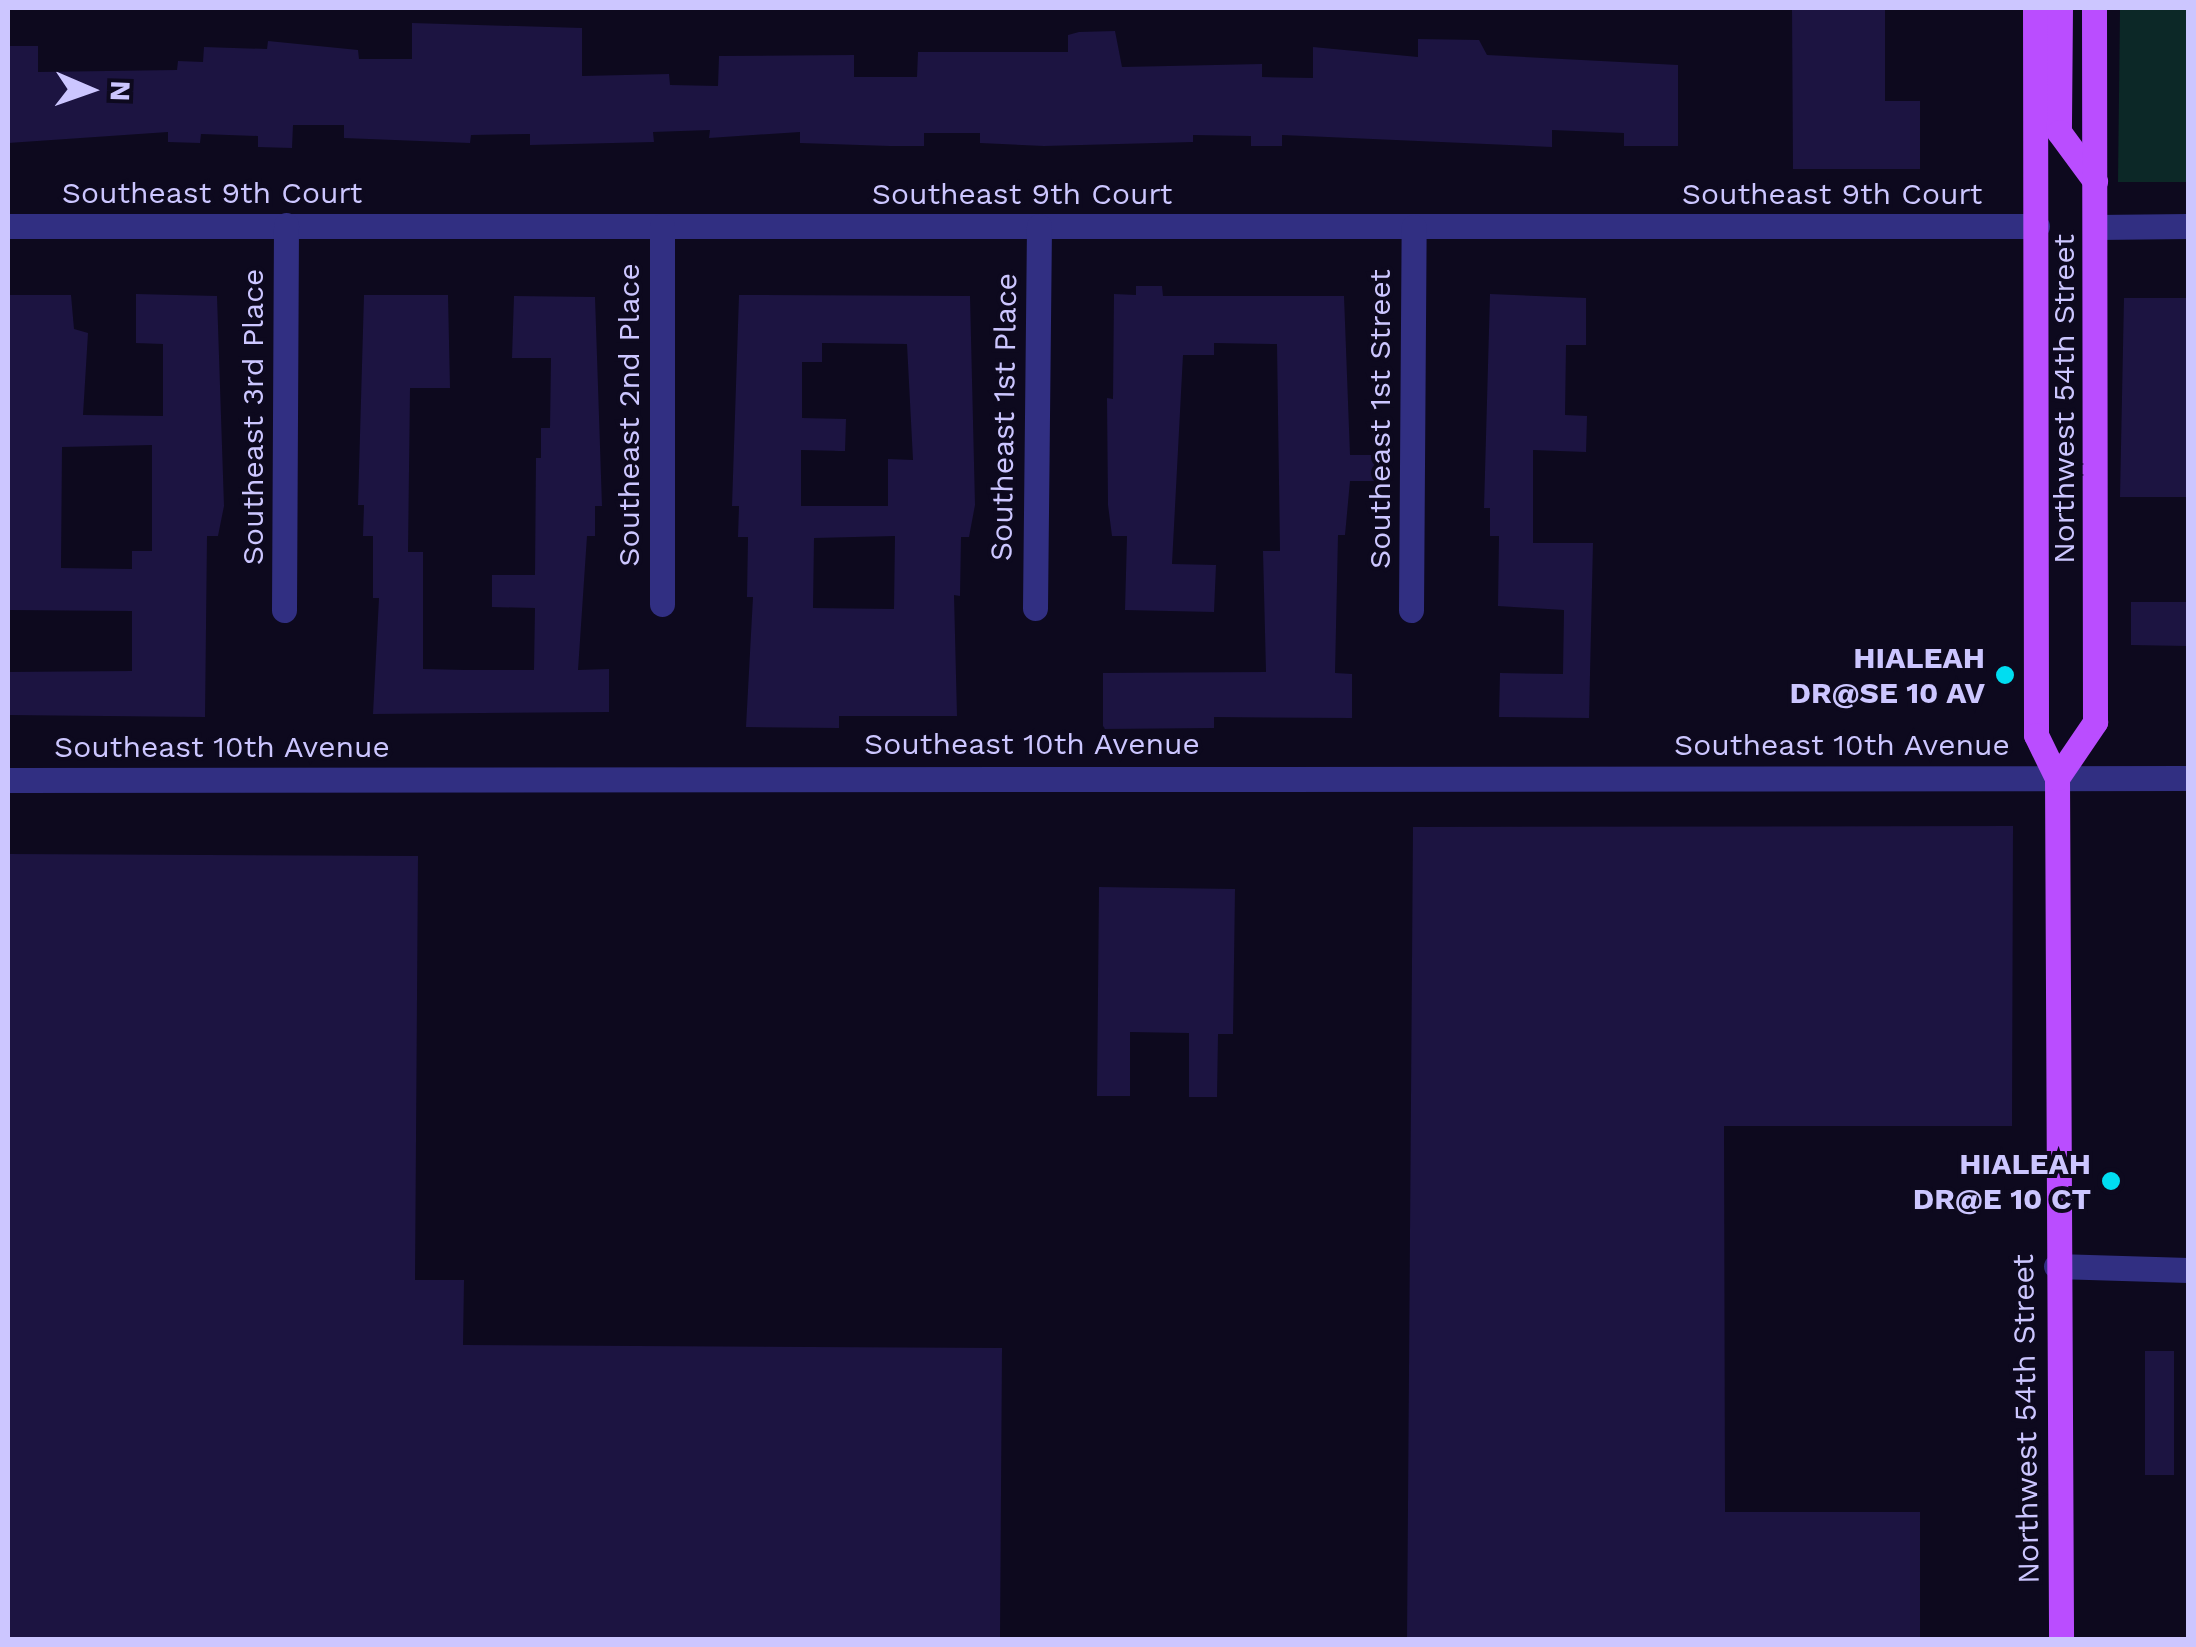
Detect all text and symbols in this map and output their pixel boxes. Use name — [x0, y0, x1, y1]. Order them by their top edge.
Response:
north arrow — [40, 40, 140, 140]
text: N — [104, 80, 137, 102]
street label: Southeast 9th Court — [62, 175, 362, 211]
street label: Southeast 9th Court — [872, 176, 1172, 212]
street label: Southeast 9th Court — [1682, 176, 1982, 212]
street label: Northwest 54th Street — [2046, 234, 2082, 564]
street label: Southeast 2nd Place — [611, 263, 647, 567]
street label: Southeast 3rd Place — [235, 269, 271, 565]
street label: Southeast 1st Street — [1362, 269, 1398, 569]
street label: Southeast 1st Place — [983, 272, 1025, 562]
place label: HIALEAH DR@SE 10 AV — [1789, 640, 1985, 710]
marker: HIALEAH DR@SE 10 AV — [1994, 664, 2016, 686]
street label: Southeast 10th Avenue — [863, 726, 1201, 762]
street label: Southeast 10th Avenue — [1673, 727, 2011, 763]
street label: Southeast 10th Avenue — [53, 729, 391, 765]
place label: HIALEAH DR@E 10 CT — [1913, 1146, 2091, 1216]
marker: HIALEAH DR@E 10 CT — [2100, 1170, 2122, 1192]
street label: Northwest 54th Street — [2005, 1254, 2047, 1584]

